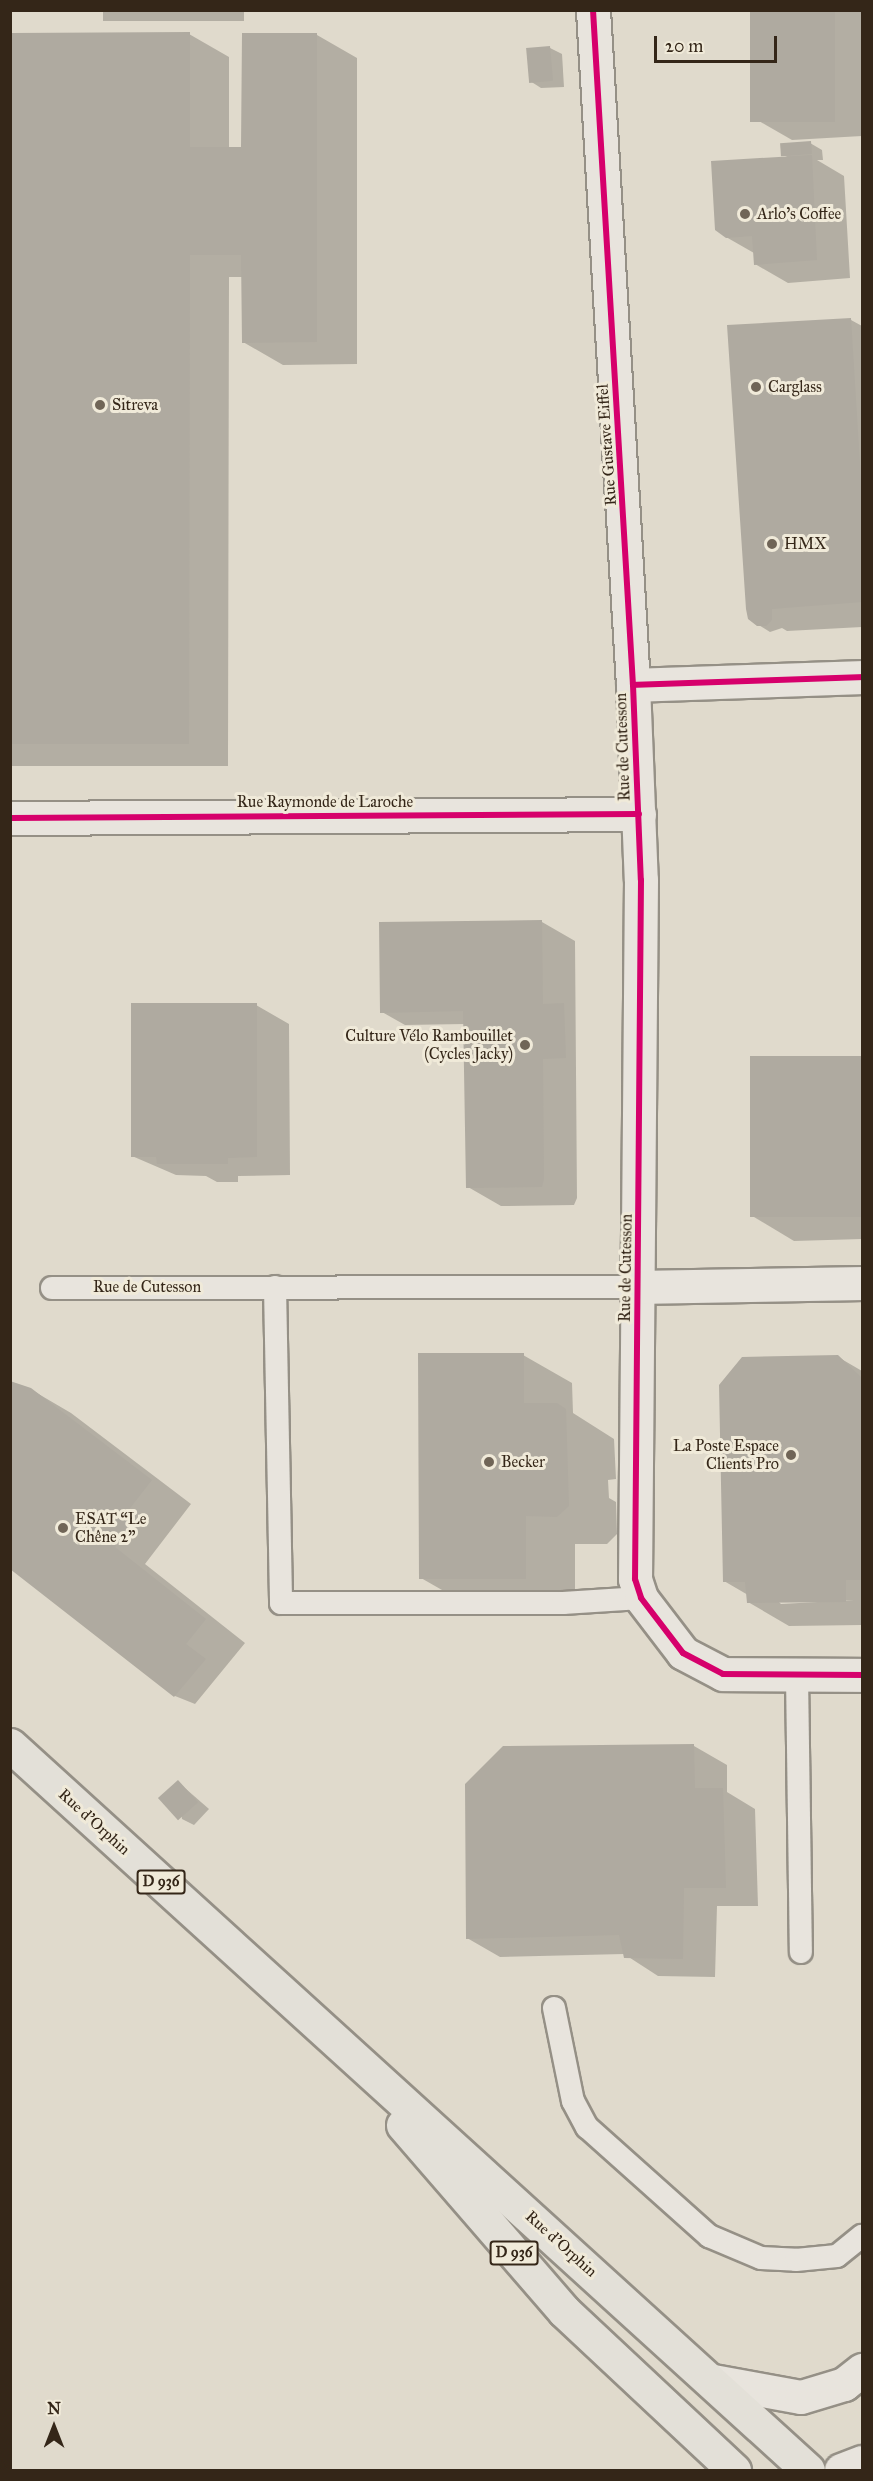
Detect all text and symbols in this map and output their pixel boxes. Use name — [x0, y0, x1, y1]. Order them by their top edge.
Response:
scale bar — [657, 24, 780, 62]
text: 20 m — [665, 35, 703, 57]
place label: Arlo's Coffee — [757, 204, 841, 224]
marker: Arlo's Coffee — [738, 207, 752, 221]
place label: Carglass — [768, 377, 822, 397]
marker: Carglass — [749, 380, 763, 394]
street label: Rue Gustave Eiffel — [593, 383, 621, 507]
place label: Sitreva — [112, 395, 158, 415]
marker: Sitreva — [93, 398, 107, 412]
place label: HMX — [784, 534, 827, 554]
marker: HMX — [765, 537, 779, 551]
street label: Rue de Cutesson — [612, 693, 634, 801]
street label: Rue Raymonde de Laroche — [237, 792, 413, 812]
place label: Culture Vélo Rambouillet (Cycles Jacky) — [345, 1026, 513, 1064]
marker: Culture Vélo Rambouillet (Cycles Jacky) — [518, 1038, 532, 1052]
street label: Rue de Cutesson — [615, 1214, 637, 1322]
street label: Rue de Cutesson — [93, 1277, 201, 1297]
place label: La Poste Espace Clients Pro — [673, 1436, 779, 1474]
marker: La Poste Espace Clients Pro — [784, 1448, 798, 1462]
place label: Becker — [501, 1452, 545, 1472]
marker: Becker — [482, 1455, 496, 1469]
place label: ESAT “Le Chêne 2” — [75, 1509, 146, 1547]
marker: ESAT “Le Chêne 2” — [56, 1521, 70, 1535]
street label: Rue d'Orphin — [54, 1785, 134, 1859]
road number: D 936 — [136, 1870, 186, 1894]
street label: Rue d'Orphin — [521, 2207, 601, 2281]
road number: D 936 — [488, 2241, 540, 2265]
north arrow — [24, 2397, 84, 2457]
text: N — [47, 2399, 61, 2418]

